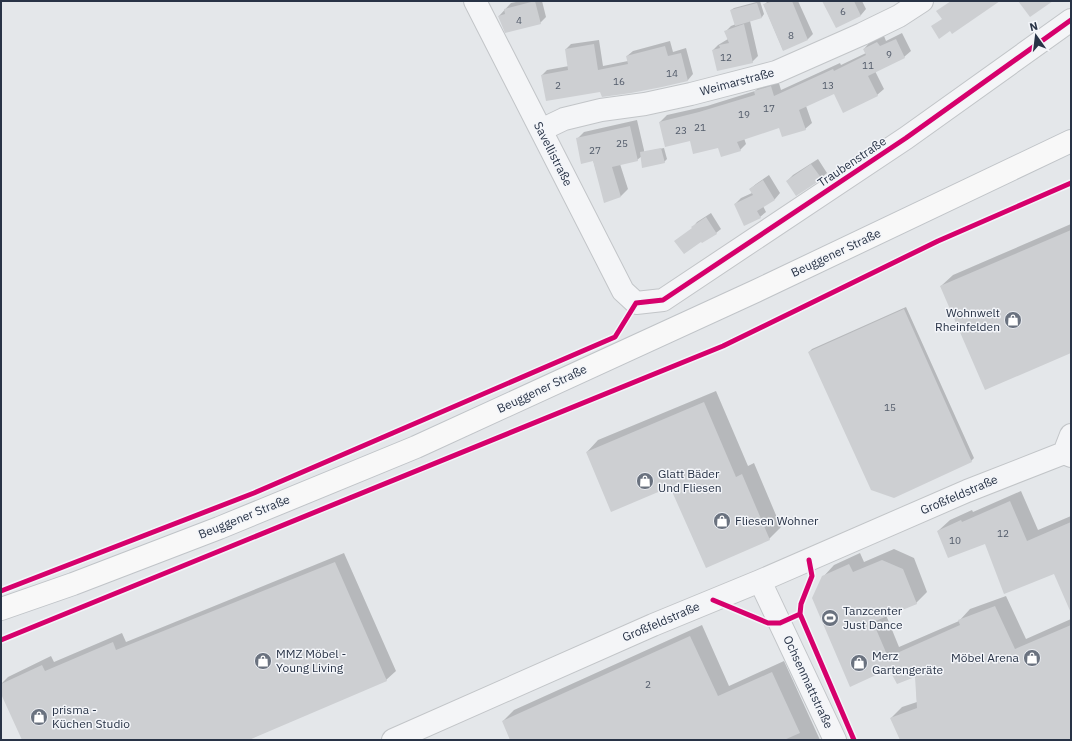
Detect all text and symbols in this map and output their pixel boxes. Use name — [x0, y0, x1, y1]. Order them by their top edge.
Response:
house number: 6 — [840, 5, 846, 18]
house number: 4 — [516, 14, 522, 27]
north arrow — [1016, 16, 1056, 56]
text: N — [1028, 19, 1039, 34]
house number: 8 — [788, 29, 794, 42]
house number: 9 — [886, 48, 892, 61]
house number: 12 — [720, 51, 732, 64]
house number: 11 — [862, 59, 874, 72]
street label: Weimarstraße — [698, 64, 776, 99]
house number: 14 — [666, 67, 678, 80]
house number: 16 — [613, 75, 625, 88]
house number: 2 — [555, 79, 561, 92]
house number: 13 — [822, 79, 834, 92]
house number: 17 — [763, 102, 775, 115]
house number: 19 — [738, 108, 750, 121]
street label: Savellistraße — [531, 119, 576, 189]
house number: 21 — [694, 121, 706, 134]
house number: 23 — [675, 124, 687, 137]
street label: Traubenstraße — [815, 133, 889, 190]
house number: 25 — [616, 137, 628, 150]
house number: 27 — [589, 144, 601, 157]
street label: Beuggener Straße — [789, 225, 883, 280]
place label: Wohnwelt Rheinfelden — [935, 305, 1000, 334]
shop icon: Wohnwelt Rheinfelden — [1003, 310, 1023, 330]
street label: Beuggener Straße — [495, 361, 589, 416]
house number: 15 — [884, 401, 896, 414]
place label: Glatt Bäder Und Fliesen — [658, 466, 722, 495]
shop icon: Glatt Bäder Und Fliesen — [635, 471, 655, 491]
street label: Großfeldstraße — [918, 471, 1000, 518]
street label: Beuggener Straße — [196, 491, 292, 542]
shop icon: Fliesen Wohner — [712, 511, 732, 531]
place label: Fliesen Wohner — [735, 513, 819, 528]
house number: 12 — [997, 527, 1009, 540]
house number: 10 — [949, 534, 961, 547]
street label: Großfeldstraße — [620, 598, 702, 645]
place label: Tanzcenter Just Dance — [843, 603, 903, 632]
sports icon: Tanzcenter Just Dance — [820, 608, 840, 628]
street label: Ochsenmattstraße — [780, 633, 837, 731]
place label: MMZ Möbel - Young Living — [276, 646, 346, 675]
place label: Merz Gartengeräte — [872, 648, 944, 677]
shop icon: Möbel Arena — [1022, 648, 1042, 668]
place label: Möbel Arena — [951, 650, 1020, 665]
shop icon: MMZ Möbel - Young Living — [253, 651, 273, 671]
shop icon: Merz Gartengeräte — [849, 653, 869, 673]
house number: 2 — [645, 678, 651, 691]
place label: prisma - Küchen Studio — [52, 702, 130, 731]
shop icon: prisma - Küchen Studio — [29, 707, 49, 727]

